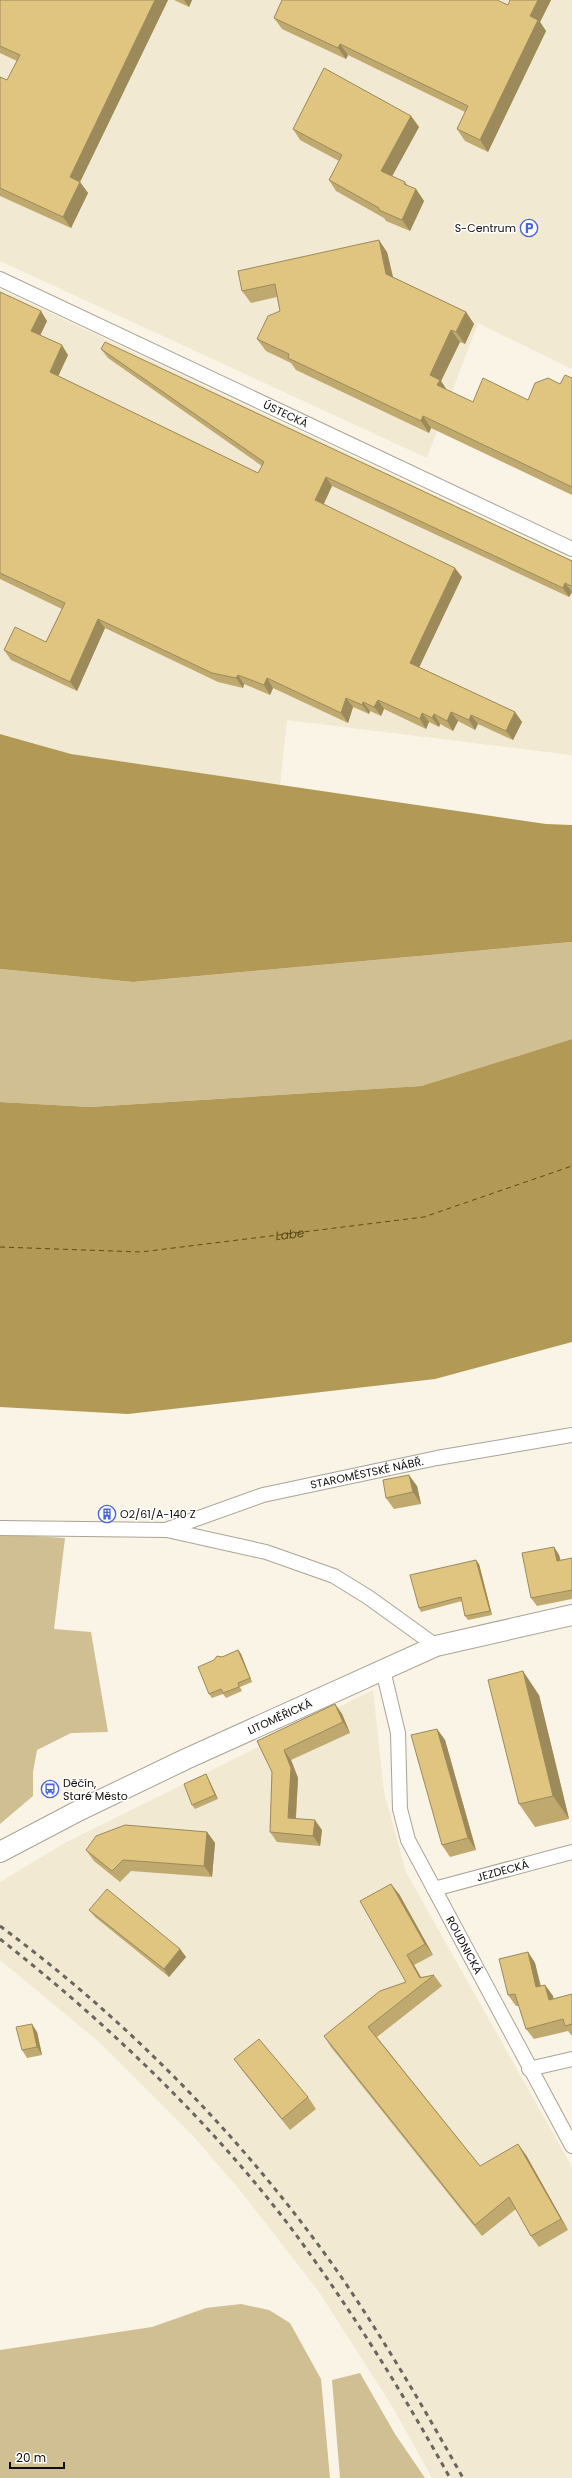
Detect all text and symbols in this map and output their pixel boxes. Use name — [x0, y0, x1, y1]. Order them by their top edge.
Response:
parking icon: S-Centrum — [519, 218, 539, 238]
place label: S-Centrum — [455, 220, 516, 236]
street label: ÚSTECKÁ — [261, 396, 311, 432]
water label: Labe — [274, 1223, 306, 1244]
street label: STAROMĚSTSKÉ NÁBŘ. — [309, 1453, 425, 1493]
building icon: O2/61/A-140 Z — [97, 1504, 117, 1524]
place label: O2/61/A-140 Z — [120, 1506, 196, 1522]
street label: LITOMĚŘICKÁ — [245, 1695, 315, 1738]
place label: Děčín, Staré Město — [63, 1775, 128, 1804]
bus stop icon: Děčín, Staré Město — [40, 1779, 60, 1799]
street label: JEZDECKÁ — [475, 1856, 531, 1885]
street label: ROUDNICKÁ — [442, 1913, 487, 1977]
scale bar — [10, 2444, 64, 2470]
text: 20 m — [16, 2449, 46, 2466]

